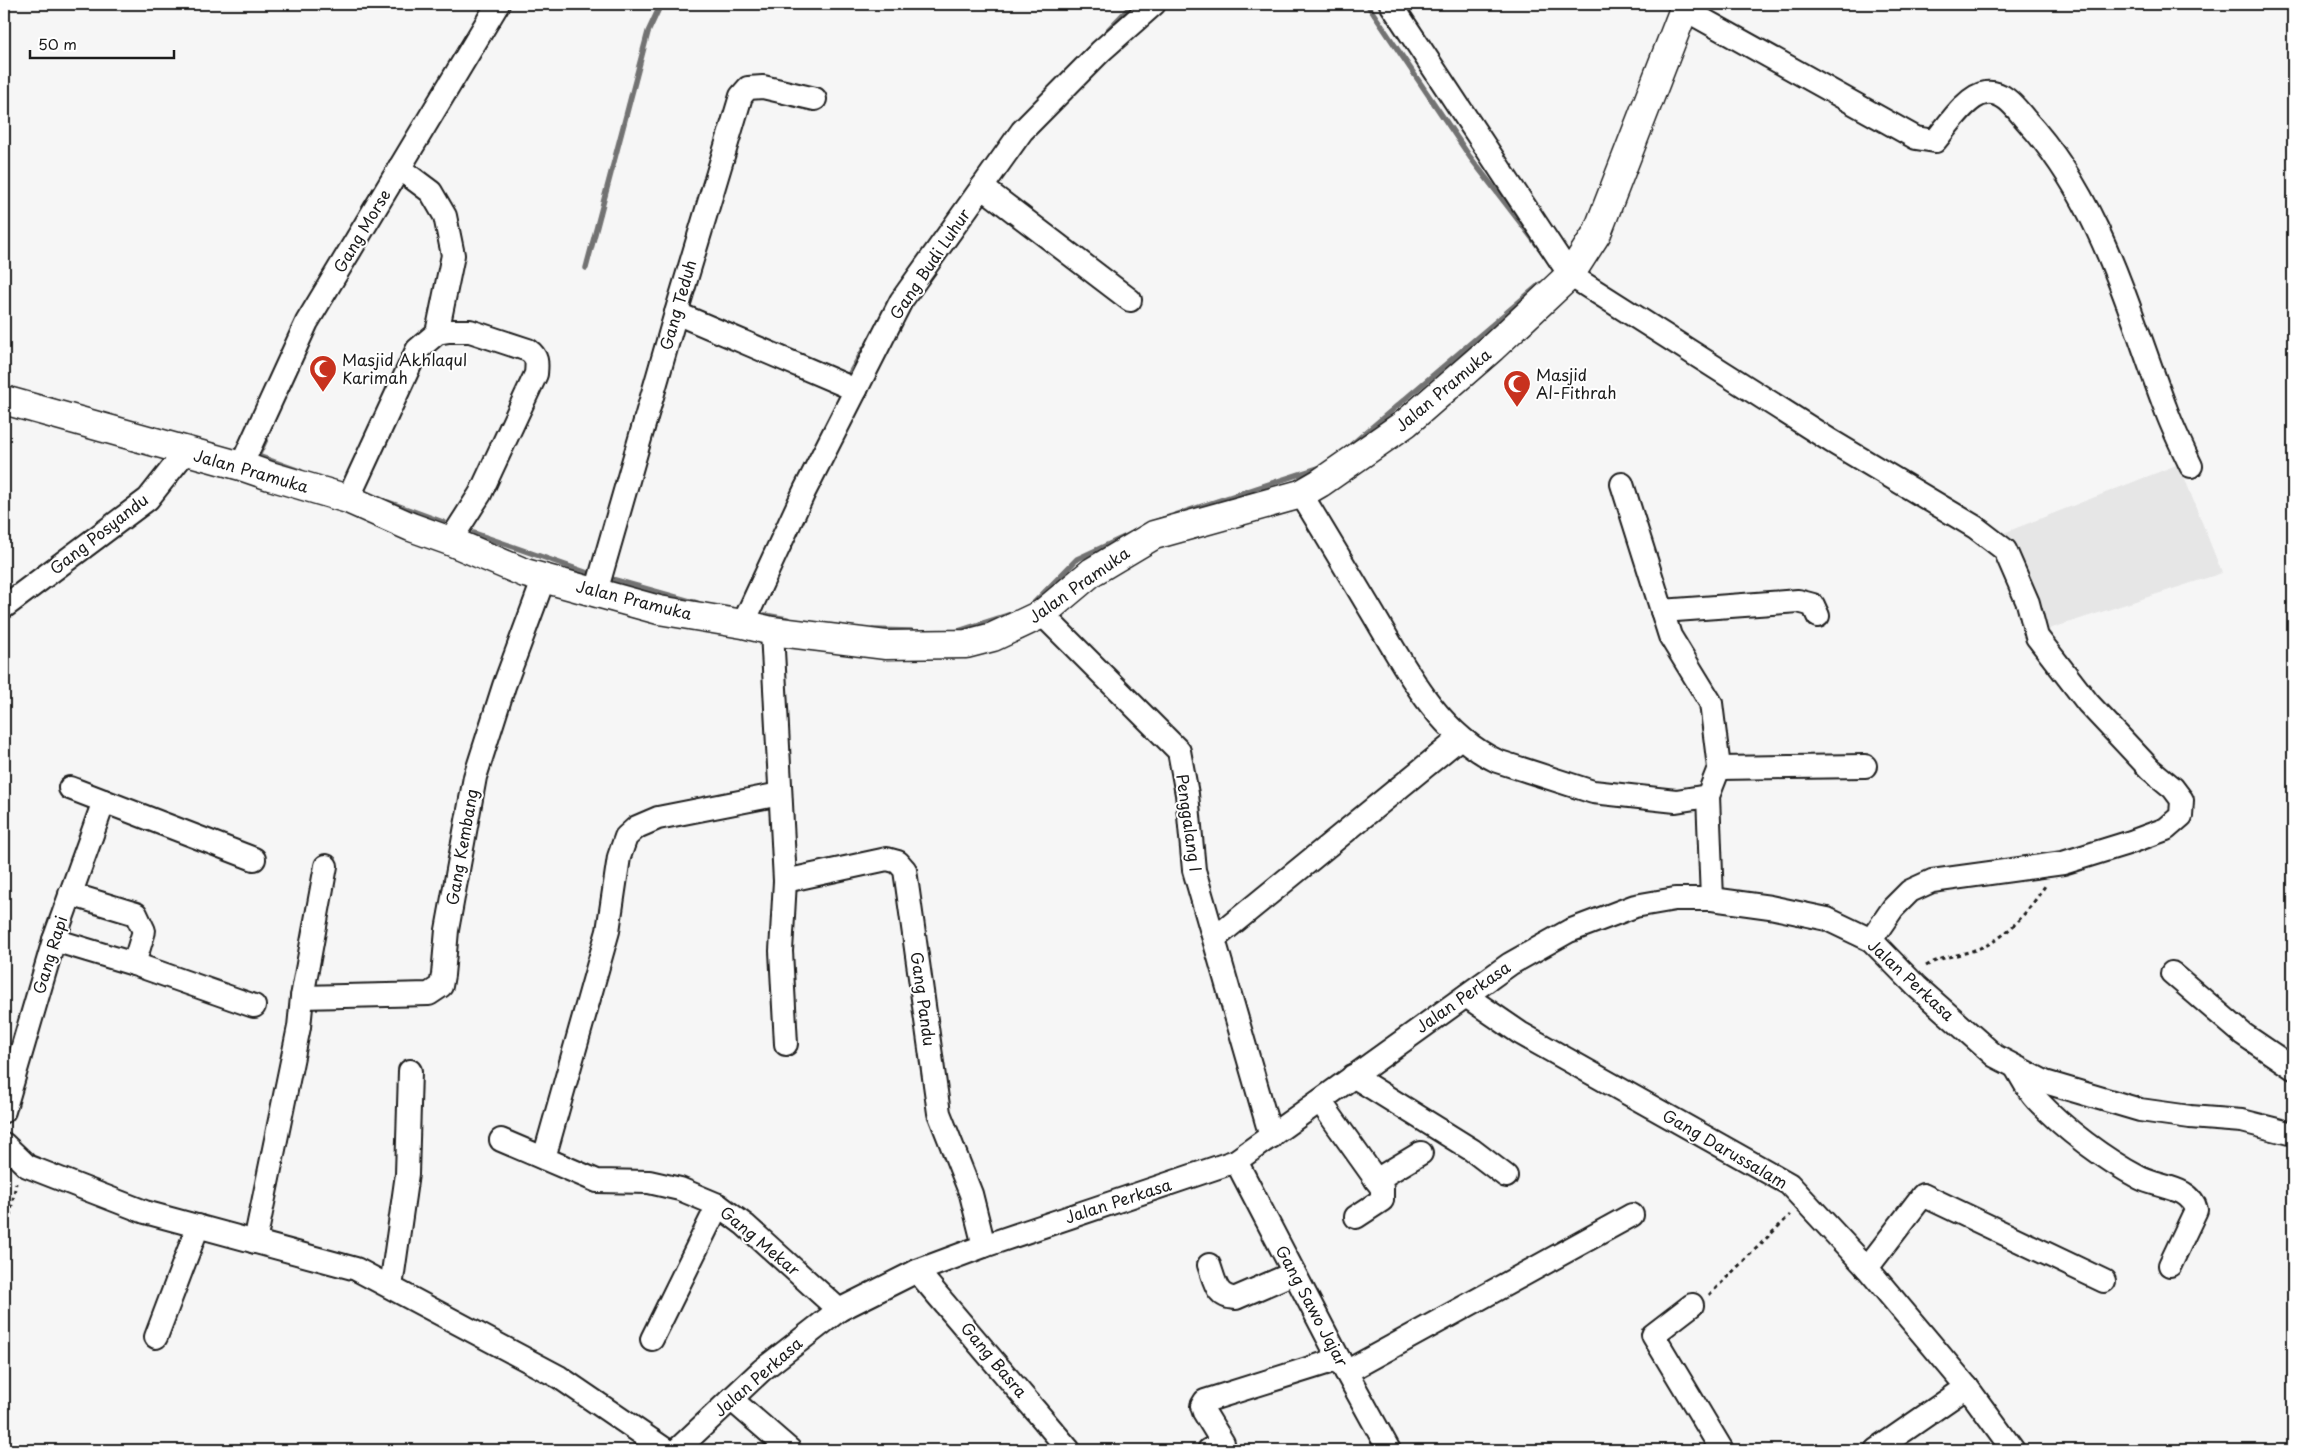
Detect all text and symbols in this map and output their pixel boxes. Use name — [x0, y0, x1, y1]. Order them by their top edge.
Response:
scale bar — [30, 28, 174, 60]
text: 50 m — [38, 32, 77, 55]
street label: Gang Morse — [327, 184, 396, 277]
street label: Gang Budi Luhur — [883, 203, 976, 324]
street label: Gang Teduh — [653, 257, 701, 353]
street label: Jalan Pramuka — [1389, 342, 1496, 437]
place label: Masjid Akhlaqul Karimah — [342, 347, 467, 389]
mosque icon: Masjid Akhlaqul Karimah — [308, 354, 338, 393]
place label: Masjid Al-Fithrah — [1536, 362, 1617, 404]
mosque icon: Masjid Al-Fithrah — [1502, 369, 1532, 408]
street label: Jalan Pramuka — [191, 442, 312, 498]
street label: Gang Posyandu — [44, 487, 153, 579]
street label: Jalan Pramuka — [1023, 540, 1134, 628]
street label: Jalan Pramuka — [574, 573, 695, 625]
street label: Penggalang I — [1171, 772, 1209, 873]
street label: Gang Kembang — [439, 787, 483, 907]
street label: Gang Rapi — [26, 913, 72, 997]
street label: Jalan Perkasa — [1863, 933, 1960, 1026]
street label: Gang Pandu — [905, 950, 942, 1048]
street label: Jalan Perkasa — [1410, 955, 1515, 1038]
street label: Gang Darussalam — [1658, 1103, 1793, 1194]
street label: Jalan Perkasa — [1061, 1172, 1174, 1229]
street label: Gang Mekar — [716, 1200, 806, 1281]
street label: Gang Sawo Jajar — [1271, 1240, 1355, 1371]
street label: Gang Basra — [956, 1316, 1034, 1402]
street label: Jalan Perkasa — [708, 1331, 807, 1422]

